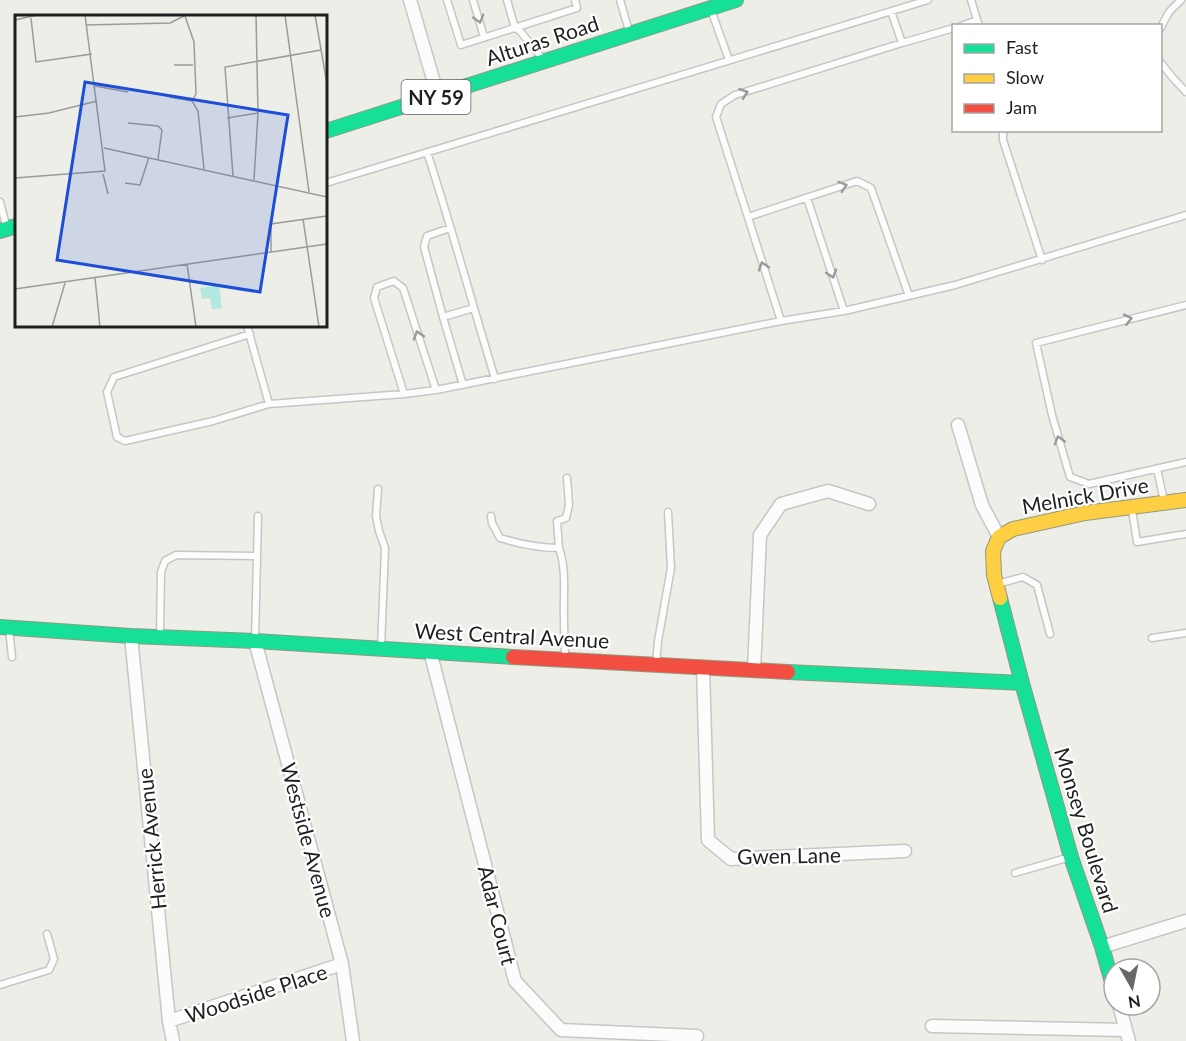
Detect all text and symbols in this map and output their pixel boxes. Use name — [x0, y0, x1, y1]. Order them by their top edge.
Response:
street label: Alturas Road — [482, 10, 602, 70]
one-way arrow — [472, 13, 484, 24]
inset map — [15, 15, 327, 327]
legend — [952, 24, 1162, 132]
text: Fast — [1006, 36, 1039, 58]
text: Slow — [1006, 66, 1044, 88]
road number: NY 59 — [402, 80, 470, 114]
one-way arrow — [738, 88, 749, 100]
text: Jam — [1006, 96, 1037, 118]
one-way arrow — [837, 181, 848, 193]
one-way arrow — [758, 261, 770, 272]
one-way arrow — [824, 268, 837, 279]
one-way arrow — [1123, 314, 1133, 327]
one-way arrow — [413, 330, 425, 341]
one-way arrow — [1054, 435, 1067, 445]
street label: Melnick Drive — [1020, 472, 1150, 518]
street label: West Central Avenue — [414, 617, 610, 653]
street label: Monsey Boulevard — [1050, 744, 1124, 916]
street label: Westside Avenue — [276, 760, 342, 920]
street label: Herrick Avenue — [131, 767, 171, 911]
street label: Gwen Lane — [737, 842, 841, 868]
street label: Adar Court — [474, 863, 523, 968]
north arrow — [1102, 957, 1162, 1017]
street label: Woodside Place — [182, 958, 330, 1028]
text: N — [1127, 992, 1142, 1013]

